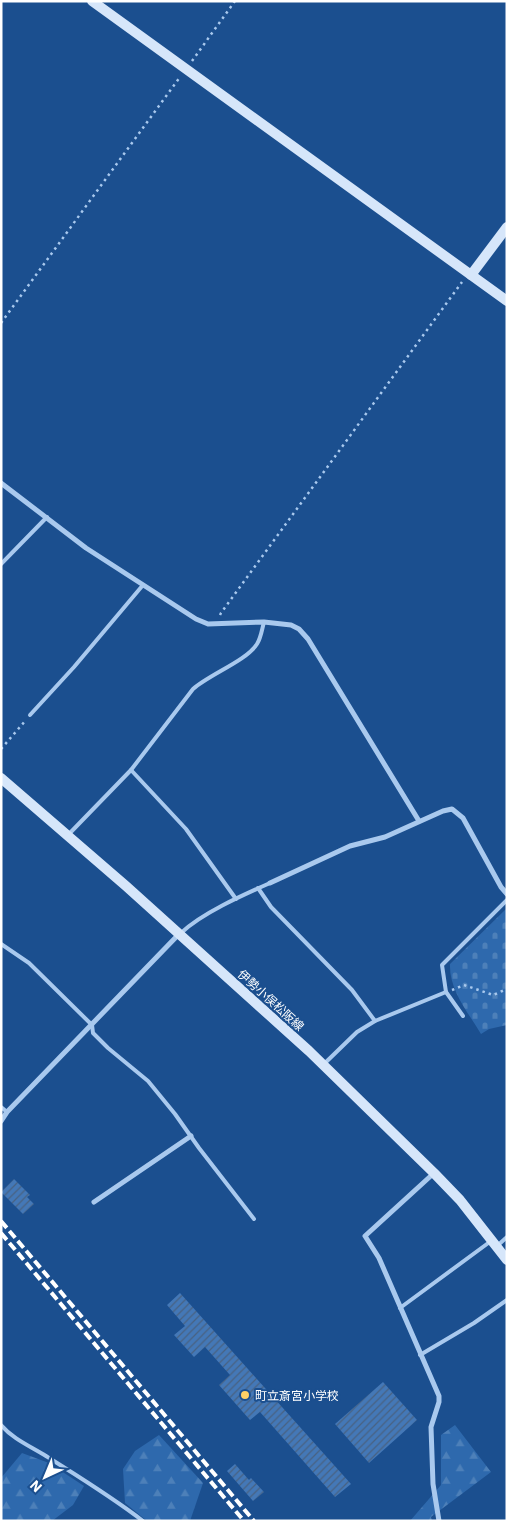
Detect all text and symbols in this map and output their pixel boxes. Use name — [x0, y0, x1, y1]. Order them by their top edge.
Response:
street label: 伊勢小俣松阪線 — [235, 966, 307, 1034]
place label: 町立斎宮小学校 — [255, 1388, 339, 1403]
marker: 町立斎宮小学校 — [239, 1389, 251, 1401]
north arrow — [20, 1452, 70, 1502]
text: N — [26, 1476, 46, 1496]

